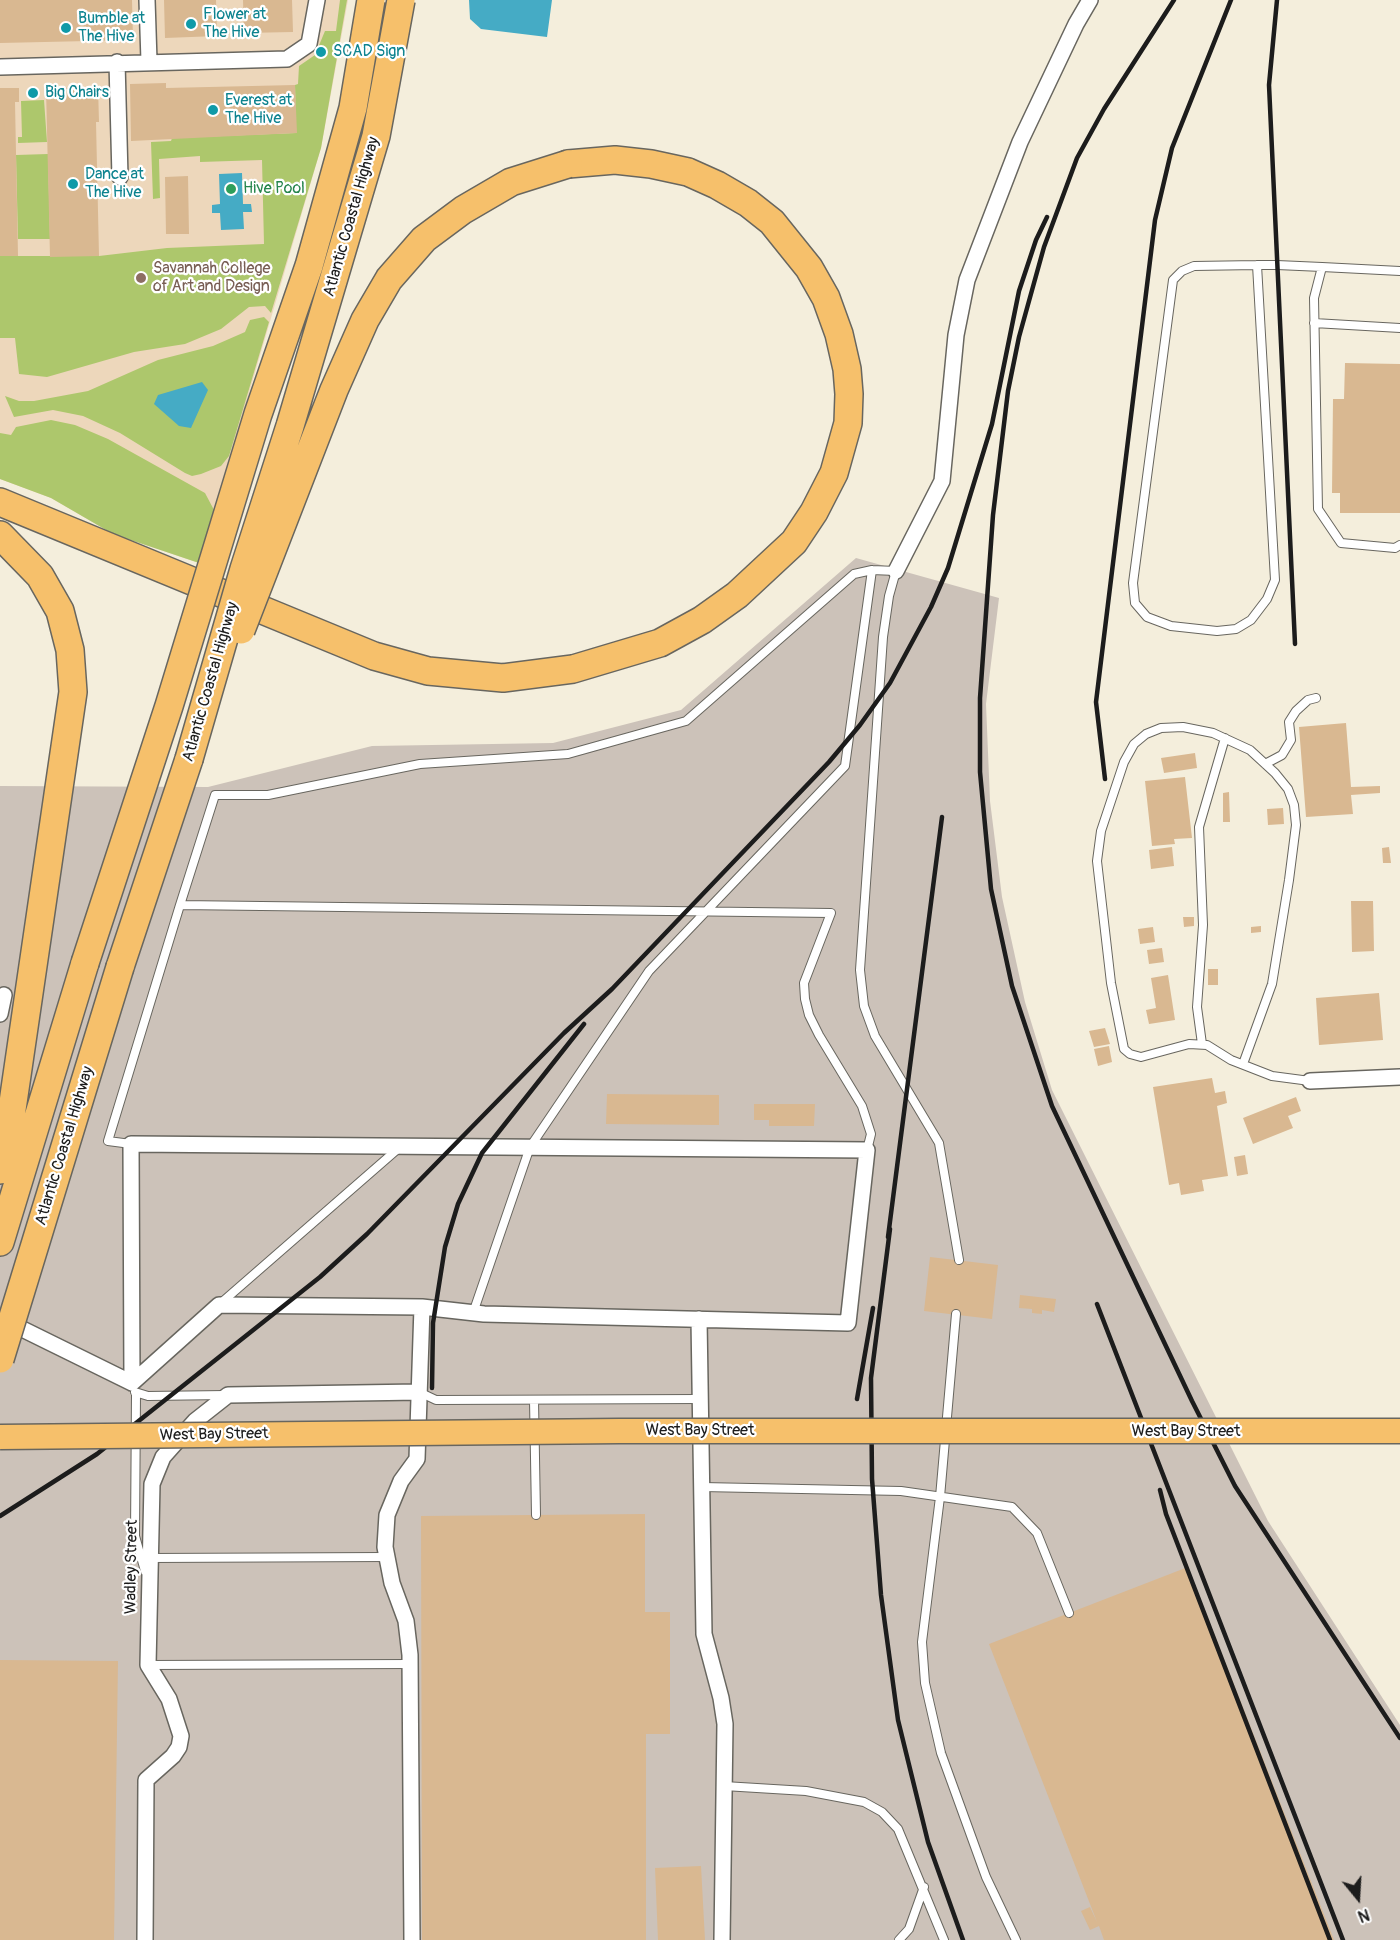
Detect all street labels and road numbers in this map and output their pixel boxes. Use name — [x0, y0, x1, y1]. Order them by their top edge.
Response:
street label: Atlantic Coastal Highway — [320, 135, 384, 299]
street label: Atlantic Coastal Highway — [179, 600, 243, 764]
street label: Atlantic Coastal Highway — [32, 1064, 98, 1228]
street label: West Bay Street — [646, 1421, 754, 1441]
street label: West Bay Street — [1132, 1422, 1240, 1442]
street label: West Bay Street — [159, 1424, 269, 1446]
street label: Wadley Street — [122, 1520, 142, 1614]

